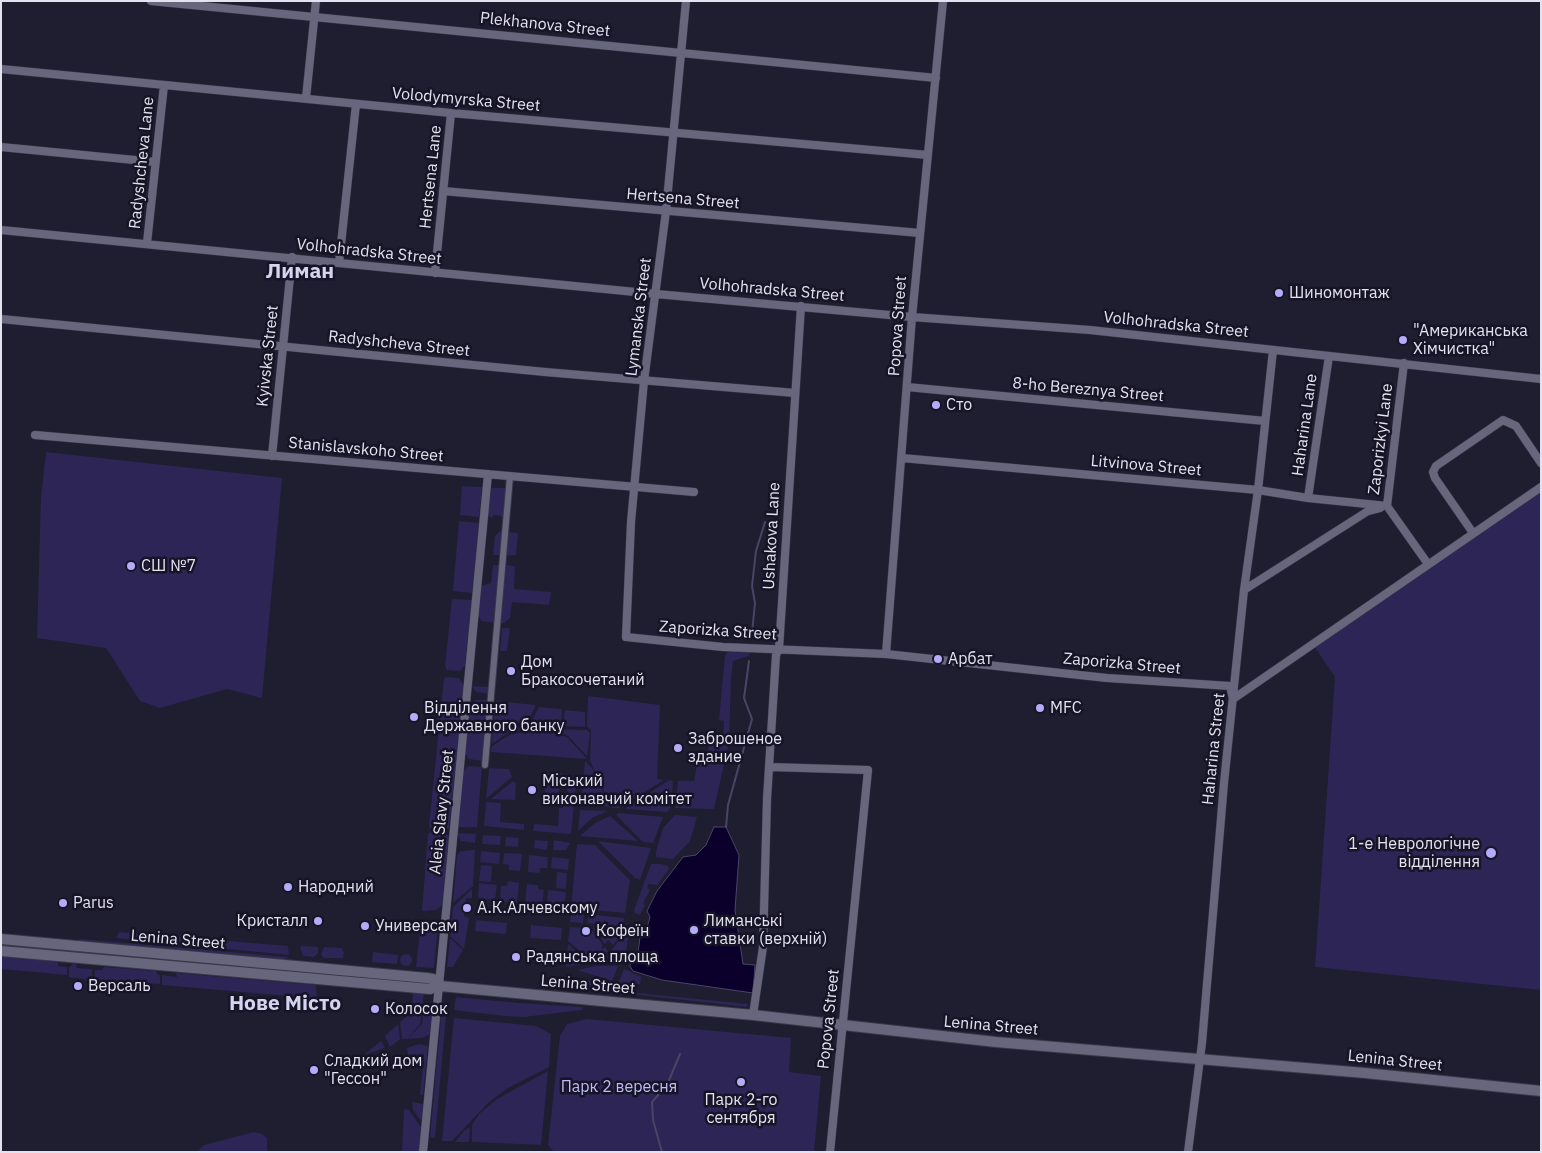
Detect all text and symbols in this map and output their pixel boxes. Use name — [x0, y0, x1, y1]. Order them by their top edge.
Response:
street label: Plekhanova Street — [479, 9, 611, 41]
street label: Volodymyrska Street — [391, 84, 541, 116]
street label: Radyshcheva Lane — [126, 96, 158, 230]
street label: Hertsena Lane — [416, 124, 446, 230]
street label: Hertsena Street — [626, 184, 740, 214]
street label: Volhohradska Street — [296, 235, 442, 269]
street label: Lymanska Street — [622, 257, 656, 377]
district label: Лиман — [266, 259, 334, 285]
street label: Volhohradska Street — [699, 274, 845, 306]
street label: Popova Street — [885, 275, 911, 377]
place label: Шиномонтаж — [1289, 283, 1390, 303]
marker: Шиномонтаж — [1273, 287, 1285, 299]
street label: Kyivska Street — [253, 304, 283, 408]
street label: Volhohradska Street — [1103, 308, 1249, 342]
place label: "Американська Хімчистка" — [1413, 321, 1528, 359]
street label: Radyshcheva Street — [327, 327, 471, 361]
marker: "Американська Хімчистка" — [1397, 334, 1409, 346]
street label: Haharina Lane — [1288, 373, 1322, 477]
street label: 8-ho Bereznya Street — [1012, 374, 1164, 406]
street label: Zaporizkyi Lane — [1365, 382, 1397, 496]
place label: Сто — [946, 395, 972, 415]
marker: Сто — [930, 399, 942, 411]
street label: Stanislavskoho Street — [288, 434, 444, 466]
street label: Litvinova Street — [1090, 452, 1202, 480]
street label: Ushakova Lane — [760, 482, 784, 590]
place label: СШ №7 — [141, 556, 196, 576]
marker: СШ №7 — [125, 560, 137, 572]
street label: Zaporizka Street — [659, 617, 777, 645]
place label: Арбат — [948, 649, 992, 669]
street label: Zaporizka Street — [1062, 649, 1182, 679]
place label: Дом Бракосочетаний — [521, 652, 645, 690]
marker: Арбат — [932, 653, 944, 665]
marker: Дом Бракосочетаний — [505, 665, 517, 677]
street label: Haharina Street — [1199, 692, 1229, 806]
place label: Відділення Державного банку — [424, 698, 565, 736]
place label: MFC — [1050, 698, 1082, 718]
marker: MFC — [1034, 702, 1046, 714]
marker: Відділення Державного банку — [408, 711, 420, 723]
place label: Заброшеное здание — [688, 729, 782, 767]
marker: Заброшеное здание — [672, 742, 684, 754]
street label: Aleia Slavy Street — [426, 749, 458, 875]
place label: Міський виконавчий комітет — [542, 771, 692, 809]
marker: Міський виконавчий комітет — [526, 784, 538, 796]
place label: 1-е Неврологічне відділення — [1348, 834, 1480, 872]
marker: 1-е Неврологічне відділення — [1484, 846, 1498, 860]
place label: Народний — [298, 877, 374, 897]
marker: Народний — [282, 881, 294, 893]
place label: Parus — [73, 893, 114, 913]
marker: Parus — [57, 897, 69, 909]
place label: А.К.Алчевскому — [477, 898, 598, 918]
marker: А.К.Алчевскому — [461, 902, 473, 914]
place label: Кристалл — [236, 911, 308, 931]
place label: Лиманські ставки (верхній) — [704, 911, 827, 949]
marker: Кристалл — [312, 915, 324, 927]
place label: Универсам — [375, 916, 457, 936]
marker: Универсам — [359, 920, 371, 932]
place label: Кофеїн — [596, 921, 649, 941]
marker: Лиманські ставки (верхній) — [688, 924, 700, 936]
marker: Кофеїн — [580, 925, 592, 937]
street label: Lenina Street — [130, 926, 226, 954]
place label: Радянська площа — [526, 947, 658, 967]
marker: Радянська площа — [510, 951, 522, 963]
street label: Popova Street — [814, 968, 844, 1070]
street label: Lenina Street — [540, 971, 636, 999]
place label: Версаль — [88, 976, 151, 996]
marker: Версаль — [72, 980, 84, 992]
district label: Нове Місто — [229, 991, 341, 1017]
place label: Колосок — [385, 999, 448, 1019]
marker: Колосок — [369, 1003, 381, 1015]
street label: Lenina Street — [943, 1012, 1039, 1040]
street label: Lenina Street — [1347, 1046, 1443, 1076]
place label: Сладкий дом "Гессон" — [324, 1051, 422, 1089]
marker: Сладкий дом "Гессон" — [308, 1064, 320, 1076]
marker: Парк 2-го сентября — [735, 1076, 747, 1088]
park label: Парк 2 вересня — [561, 1077, 677, 1097]
place label: Парк 2-го сентября — [704, 1090, 778, 1128]

